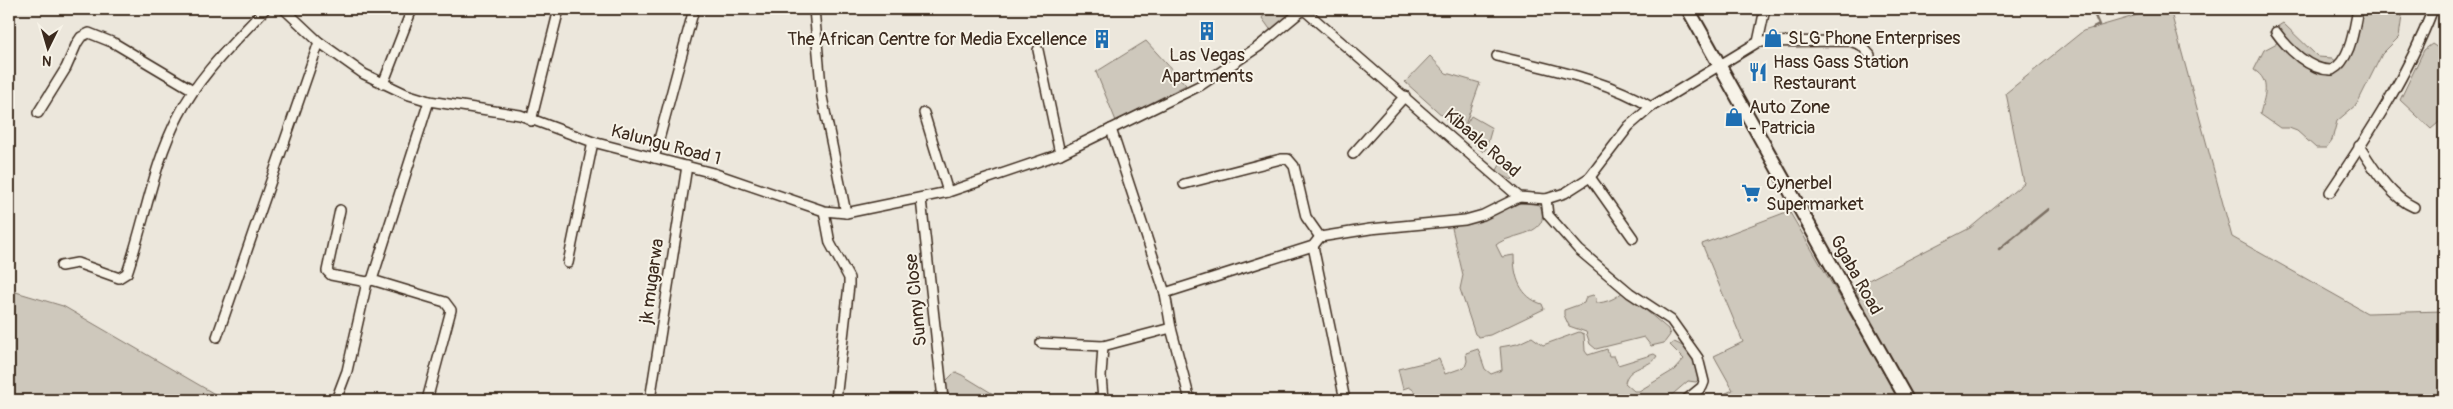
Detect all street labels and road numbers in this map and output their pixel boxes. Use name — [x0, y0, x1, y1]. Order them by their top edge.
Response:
street label: Kibaale Road — [1439, 103, 1525, 183]
street label: Kalungu Road 1 — [608, 119, 724, 171]
street label: Ggaba Road — [1825, 231, 1887, 319]
street label: jk mugarwa — [635, 237, 669, 326]
street label: Sunny Close — [900, 252, 932, 348]

